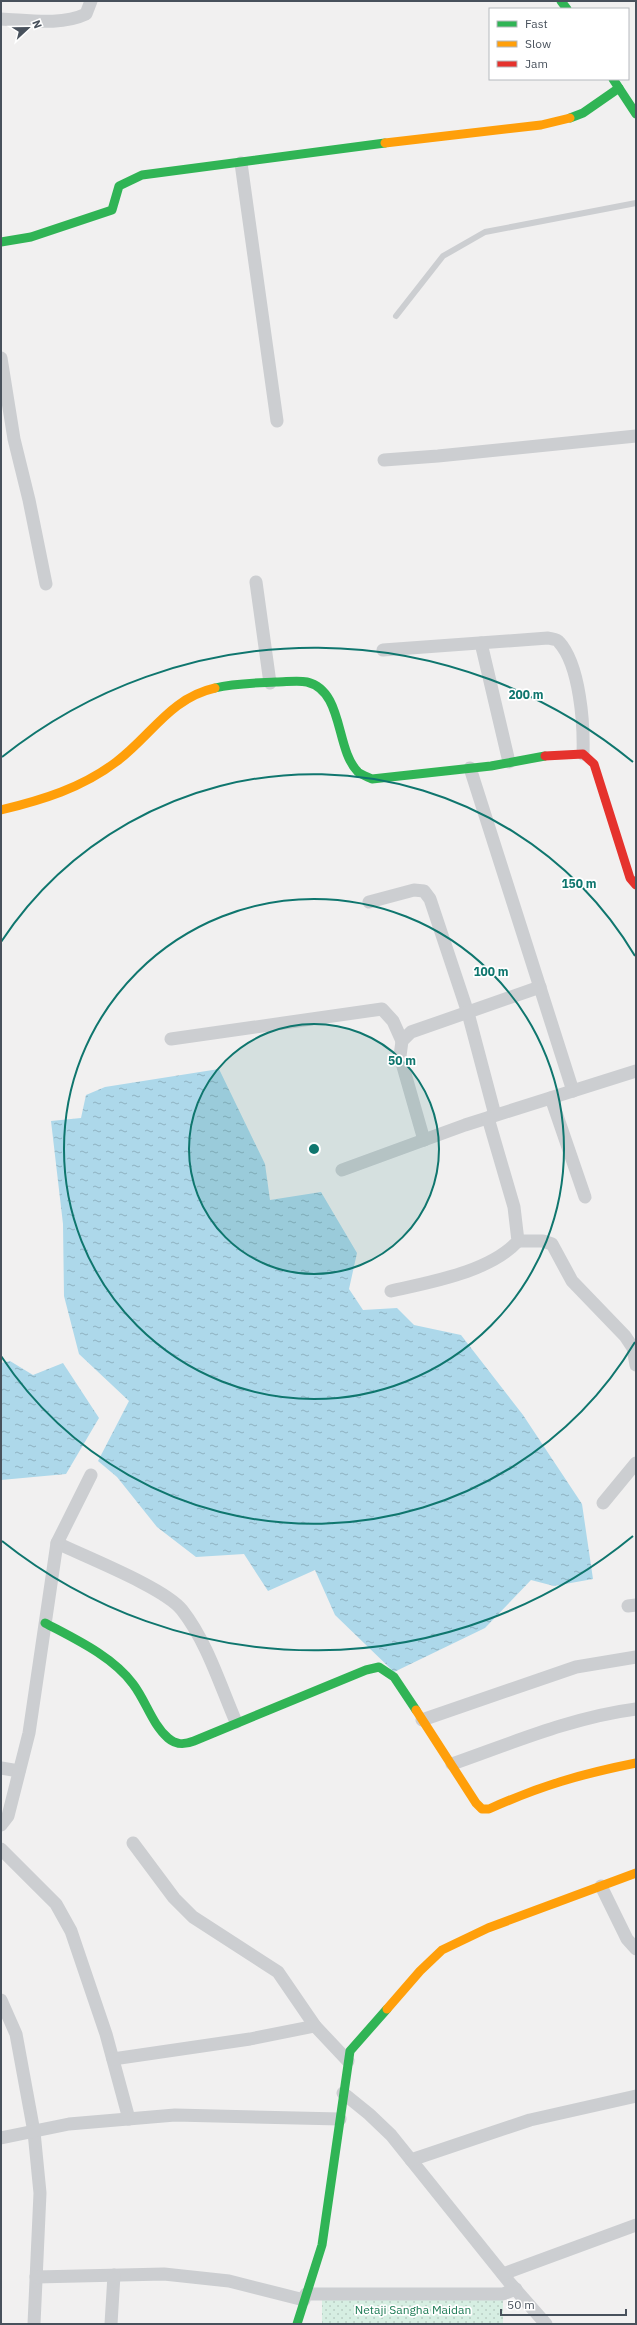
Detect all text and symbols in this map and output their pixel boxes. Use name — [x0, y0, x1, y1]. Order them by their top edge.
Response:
north arrow — [8, 8, 48, 48]
legend — [489, 8, 629, 80]
text: Fast — [525, 16, 548, 31]
text: N — [29, 18, 45, 31]
text: Slow — [525, 36, 551, 51]
text: Jam — [525, 56, 548, 71]
text: 200 m — [508, 687, 544, 702]
text: 150 m — [561, 876, 597, 891]
text: 100 m — [473, 964, 509, 979]
text: 50 m — [388, 1053, 416, 1068]
centre of rings — [307, 1142, 321, 1156]
scale bar — [501, 2291, 626, 2317]
text: 50 m — [507, 2297, 535, 2312]
park label: Netaji Sangha Maidan — [355, 2302, 471, 2317]

